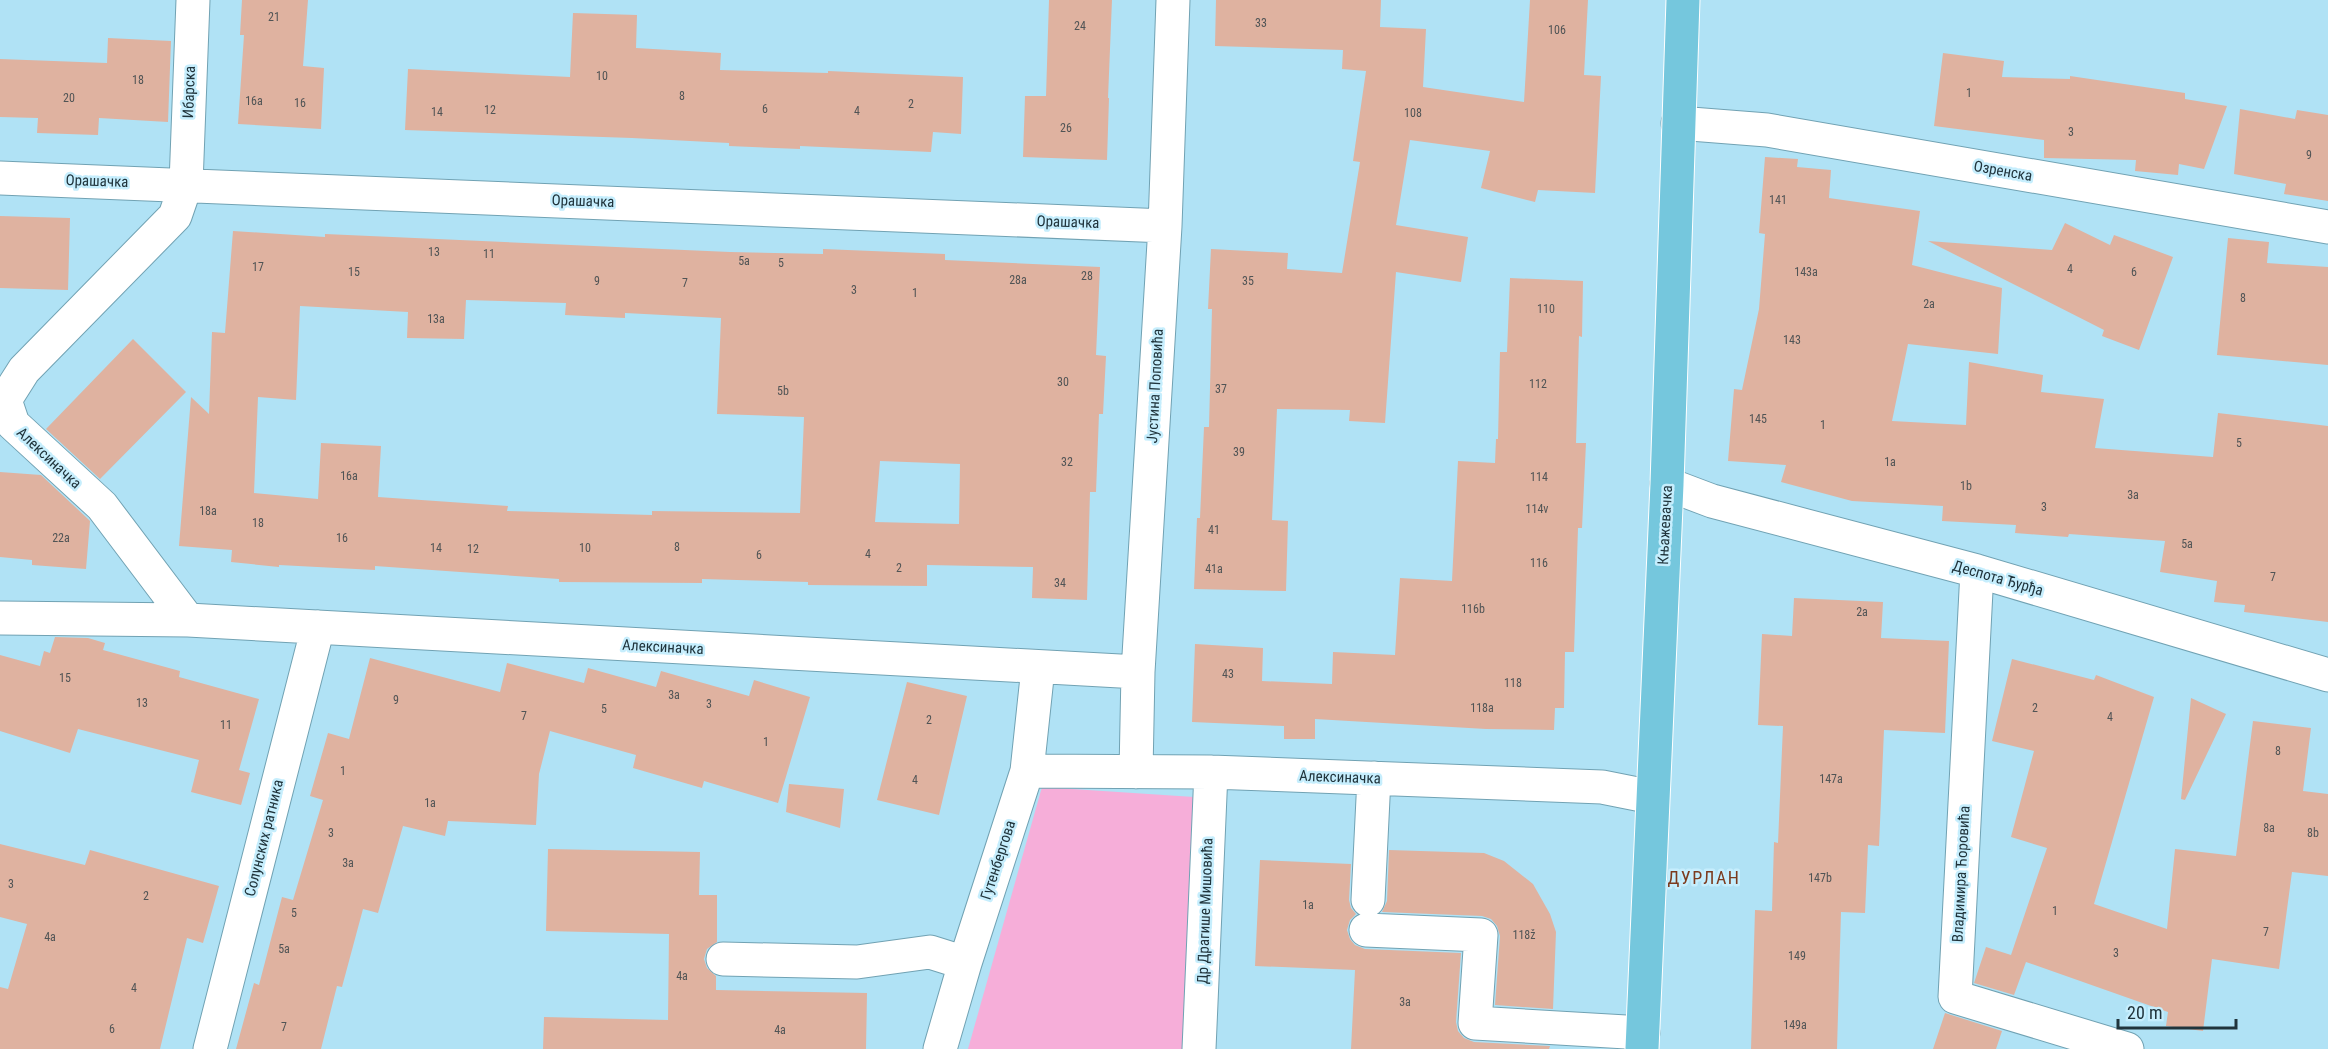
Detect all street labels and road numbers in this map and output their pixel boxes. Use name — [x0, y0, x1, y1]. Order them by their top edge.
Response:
street label: Ибарска — [179, 65, 199, 119]
street label: Озренска — [1972, 157, 2034, 185]
street label: Орашачка — [65, 171, 129, 191]
street label: Орашачка — [551, 191, 615, 211]
street label: Орашачка — [1036, 212, 1100, 232]
street label: Јустина Поповића — [1143, 328, 1167, 444]
street label: Алексиначка — [13, 424, 85, 492]
street label: Књажевачка — [1654, 485, 1676, 565]
street label: Деспота Ђурђа — [1951, 557, 2045, 599]
street label: Алексиначка — [622, 636, 704, 658]
street label: Алексиначка — [1299, 767, 1381, 787]
street label: Солунских ратника — [241, 778, 287, 898]
street label: Владимира Ћоровића — [1948, 805, 1974, 943]
street label: Гутенбергова — [977, 818, 1019, 902]
street label: Др Драгише Мишовића — [1193, 838, 1217, 984]

